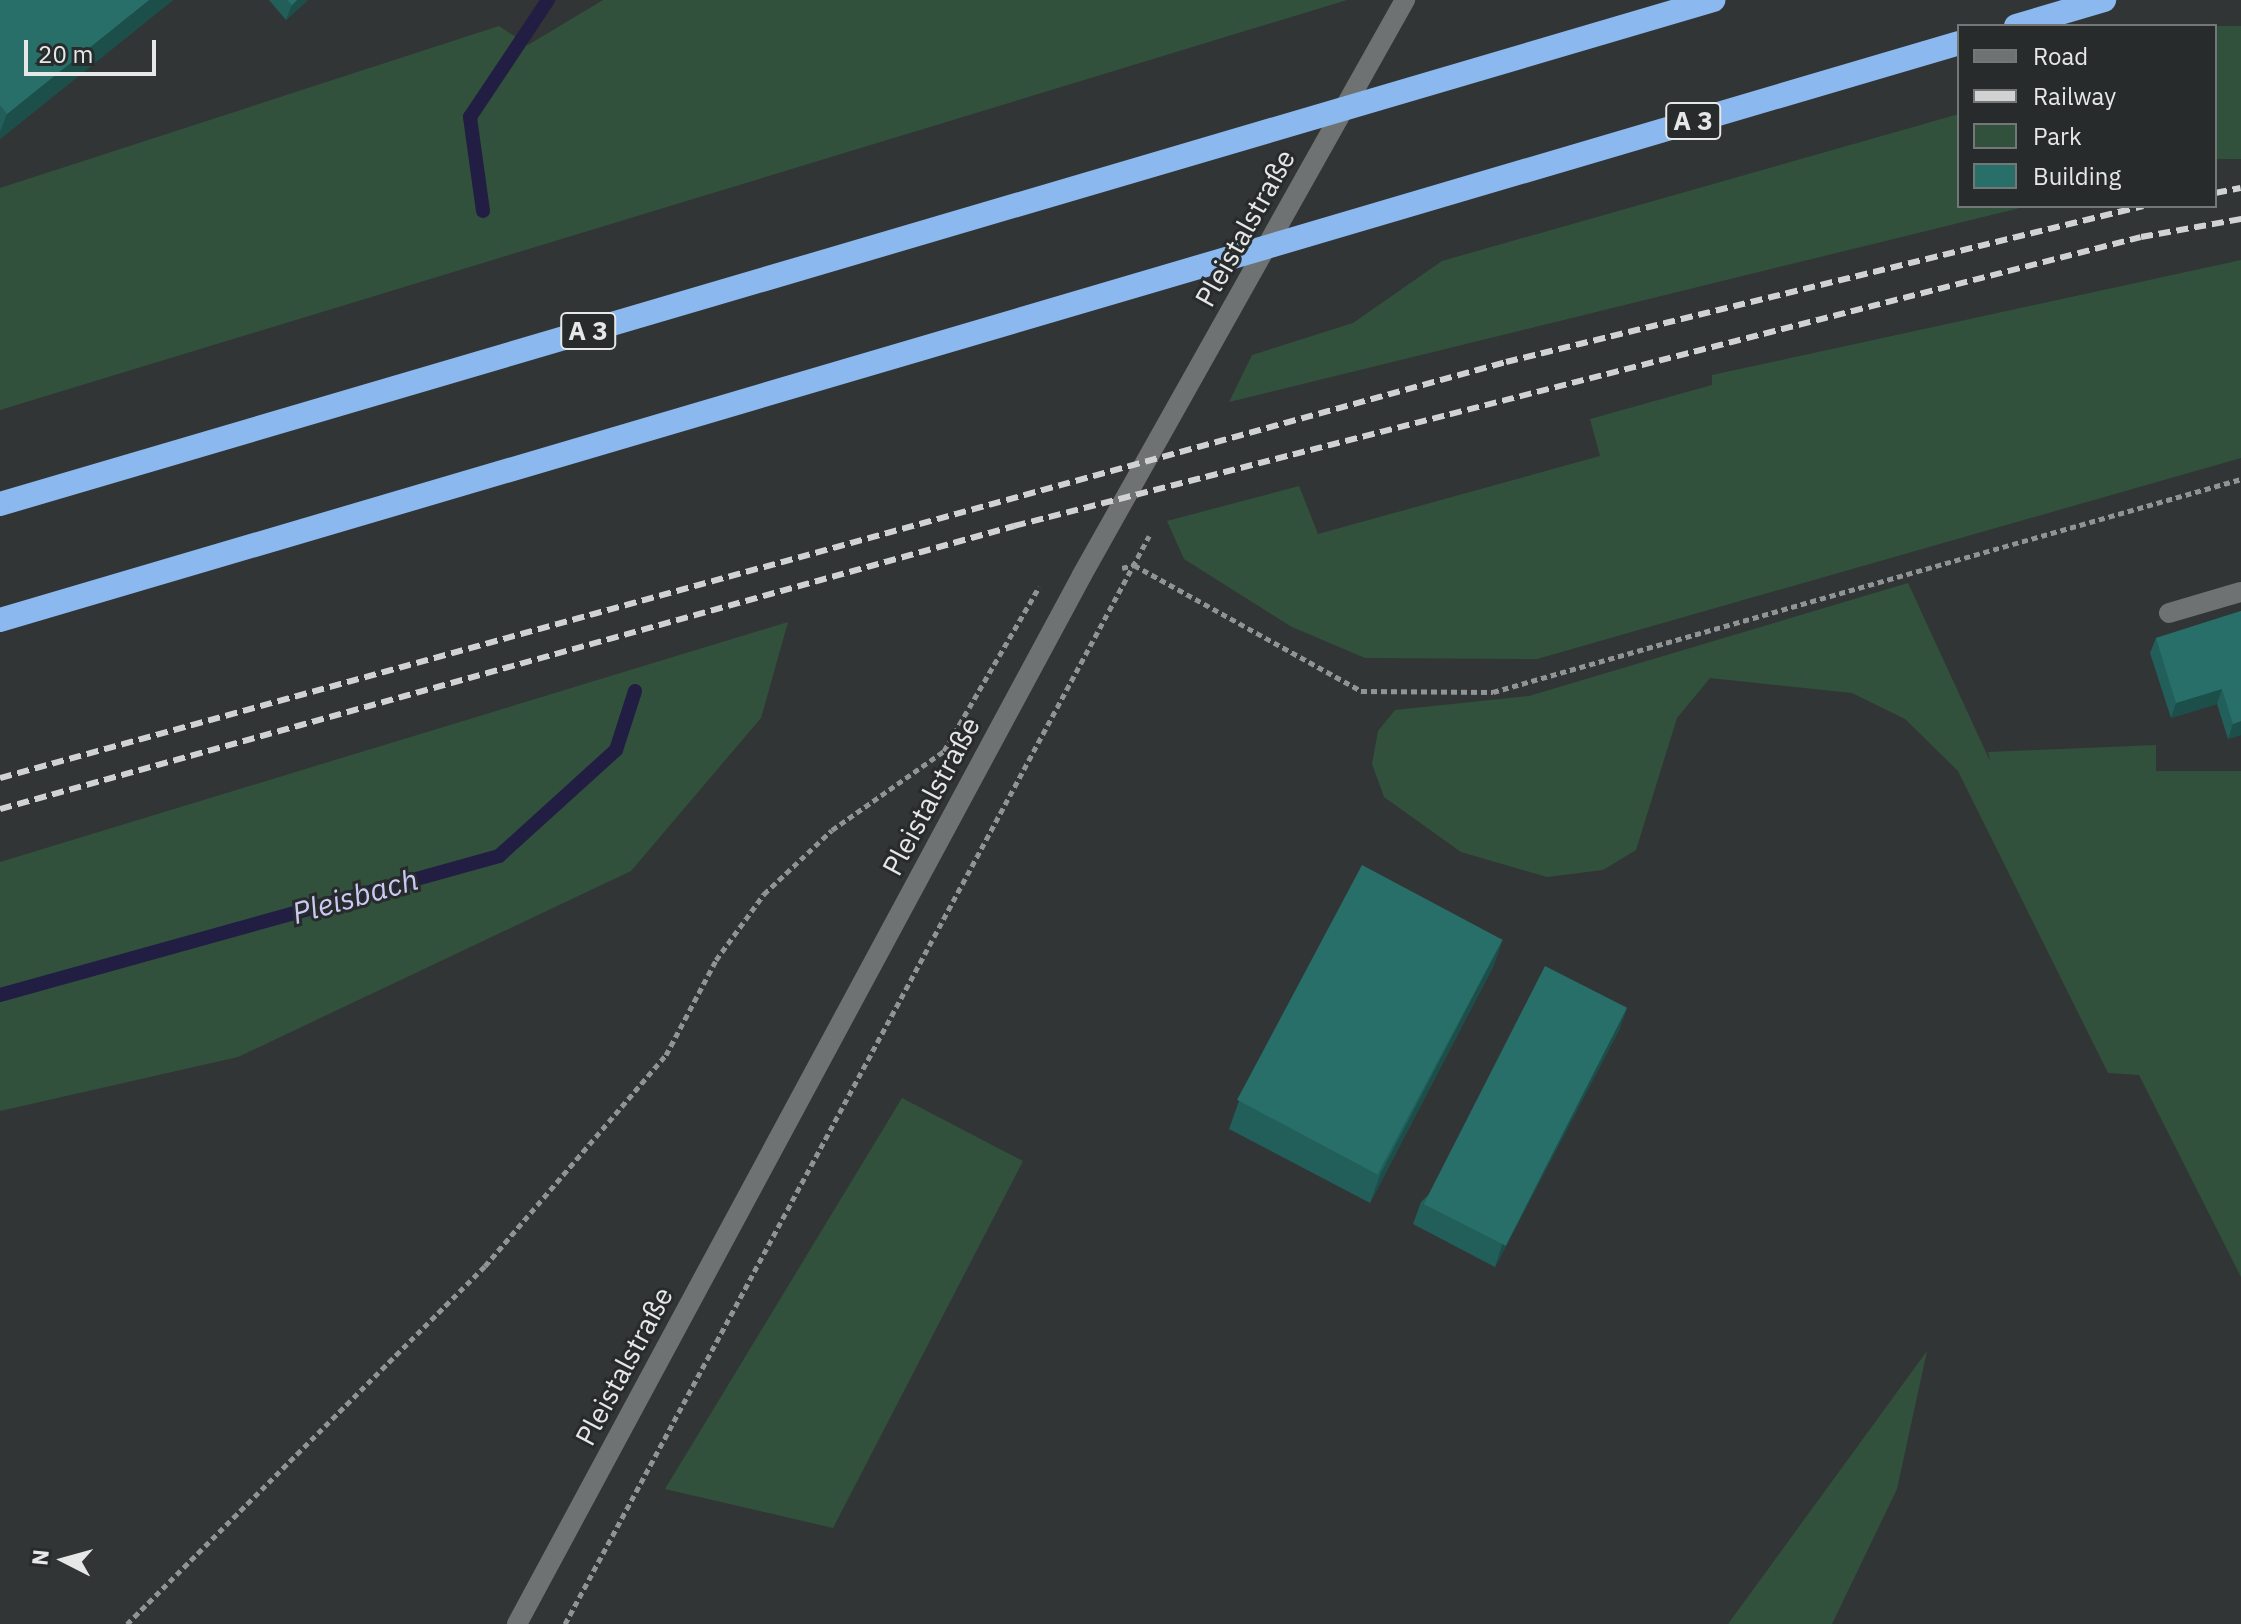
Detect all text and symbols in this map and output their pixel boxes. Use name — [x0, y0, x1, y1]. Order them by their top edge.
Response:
scale bar — [28, 24, 160, 74]
legend — [1957, 24, 2217, 208]
text: 20 m — [38, 38, 93, 70]
text: Road — [2033, 40, 2088, 72]
text: Railway — [2033, 80, 2116, 112]
road number: A 3 — [1665, 99, 1721, 143]
text: Park — [2033, 120, 2082, 152]
street label: Pleistalstraße — [1188, 144, 1302, 312]
text: Building — [2033, 160, 2121, 192]
road number: A 3 — [560, 309, 616, 353]
street label: Pleistalstraße — [875, 711, 987, 881]
water label: Pleisbach — [288, 861, 422, 931]
street label: Pleistalstraße — [568, 1281, 680, 1451]
north arrow — [24, 1520, 104, 1600]
text: N — [24, 1548, 55, 1567]

